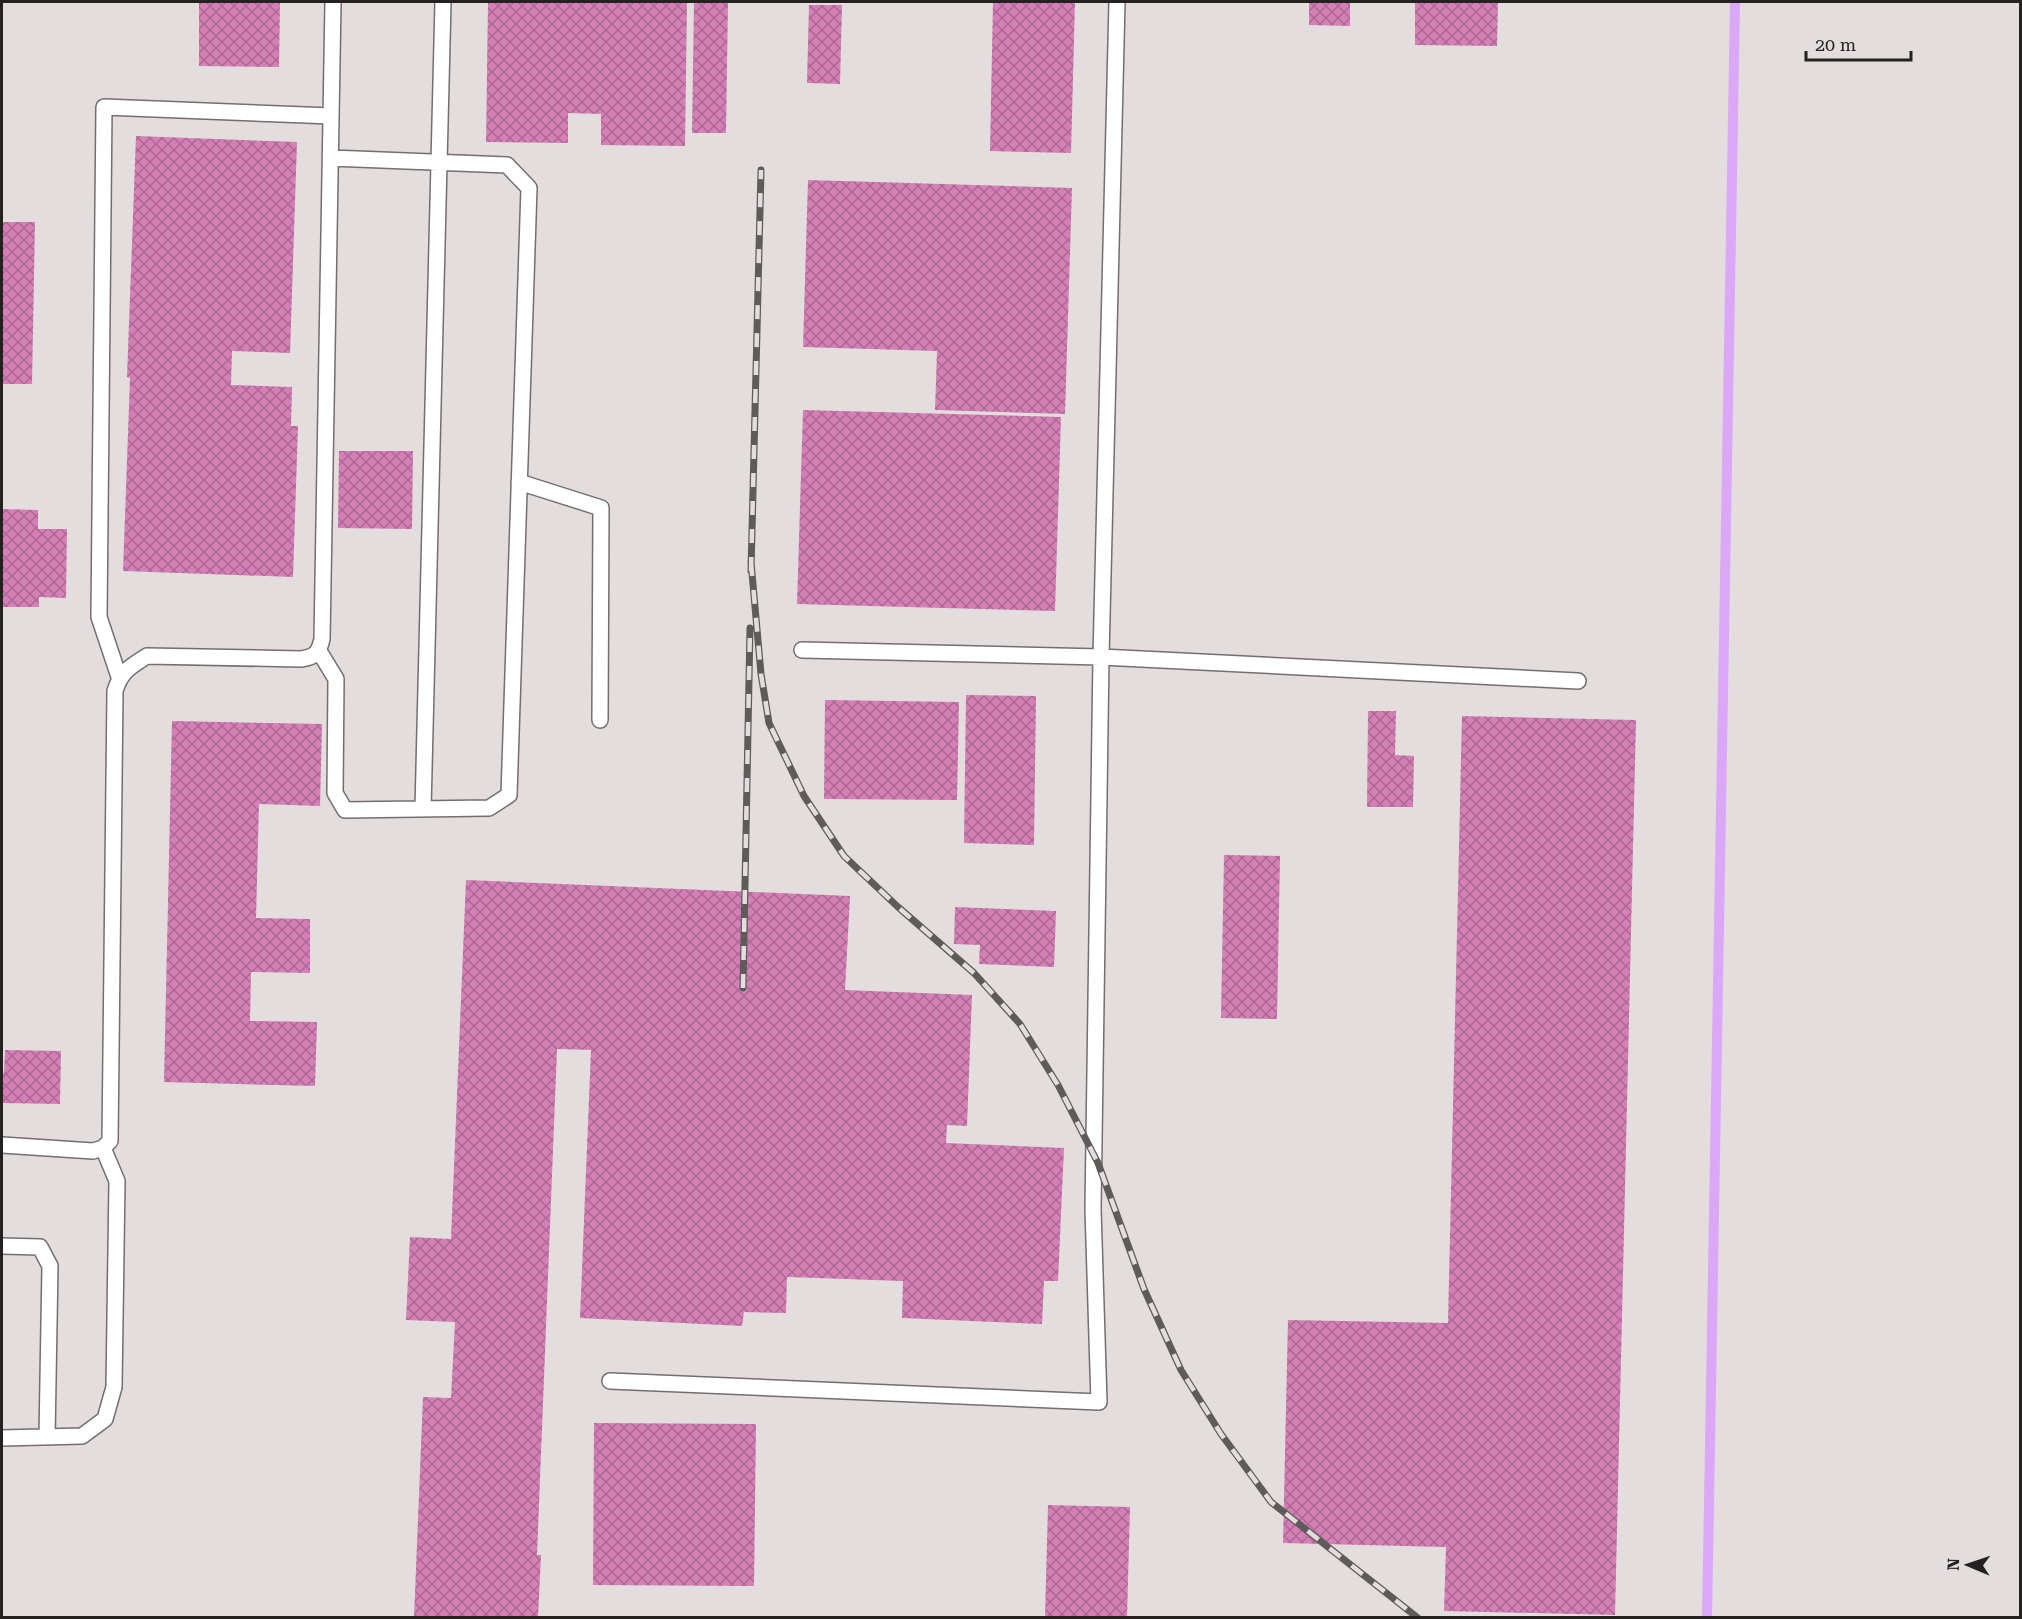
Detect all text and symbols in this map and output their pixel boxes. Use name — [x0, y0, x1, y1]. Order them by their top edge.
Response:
scale bar — [1806, 24, 1911, 62]
text: 20 m — [1815, 34, 1856, 55]
north arrow — [1938, 1535, 1998, 1595]
text: N — [1944, 1558, 1963, 1571]

